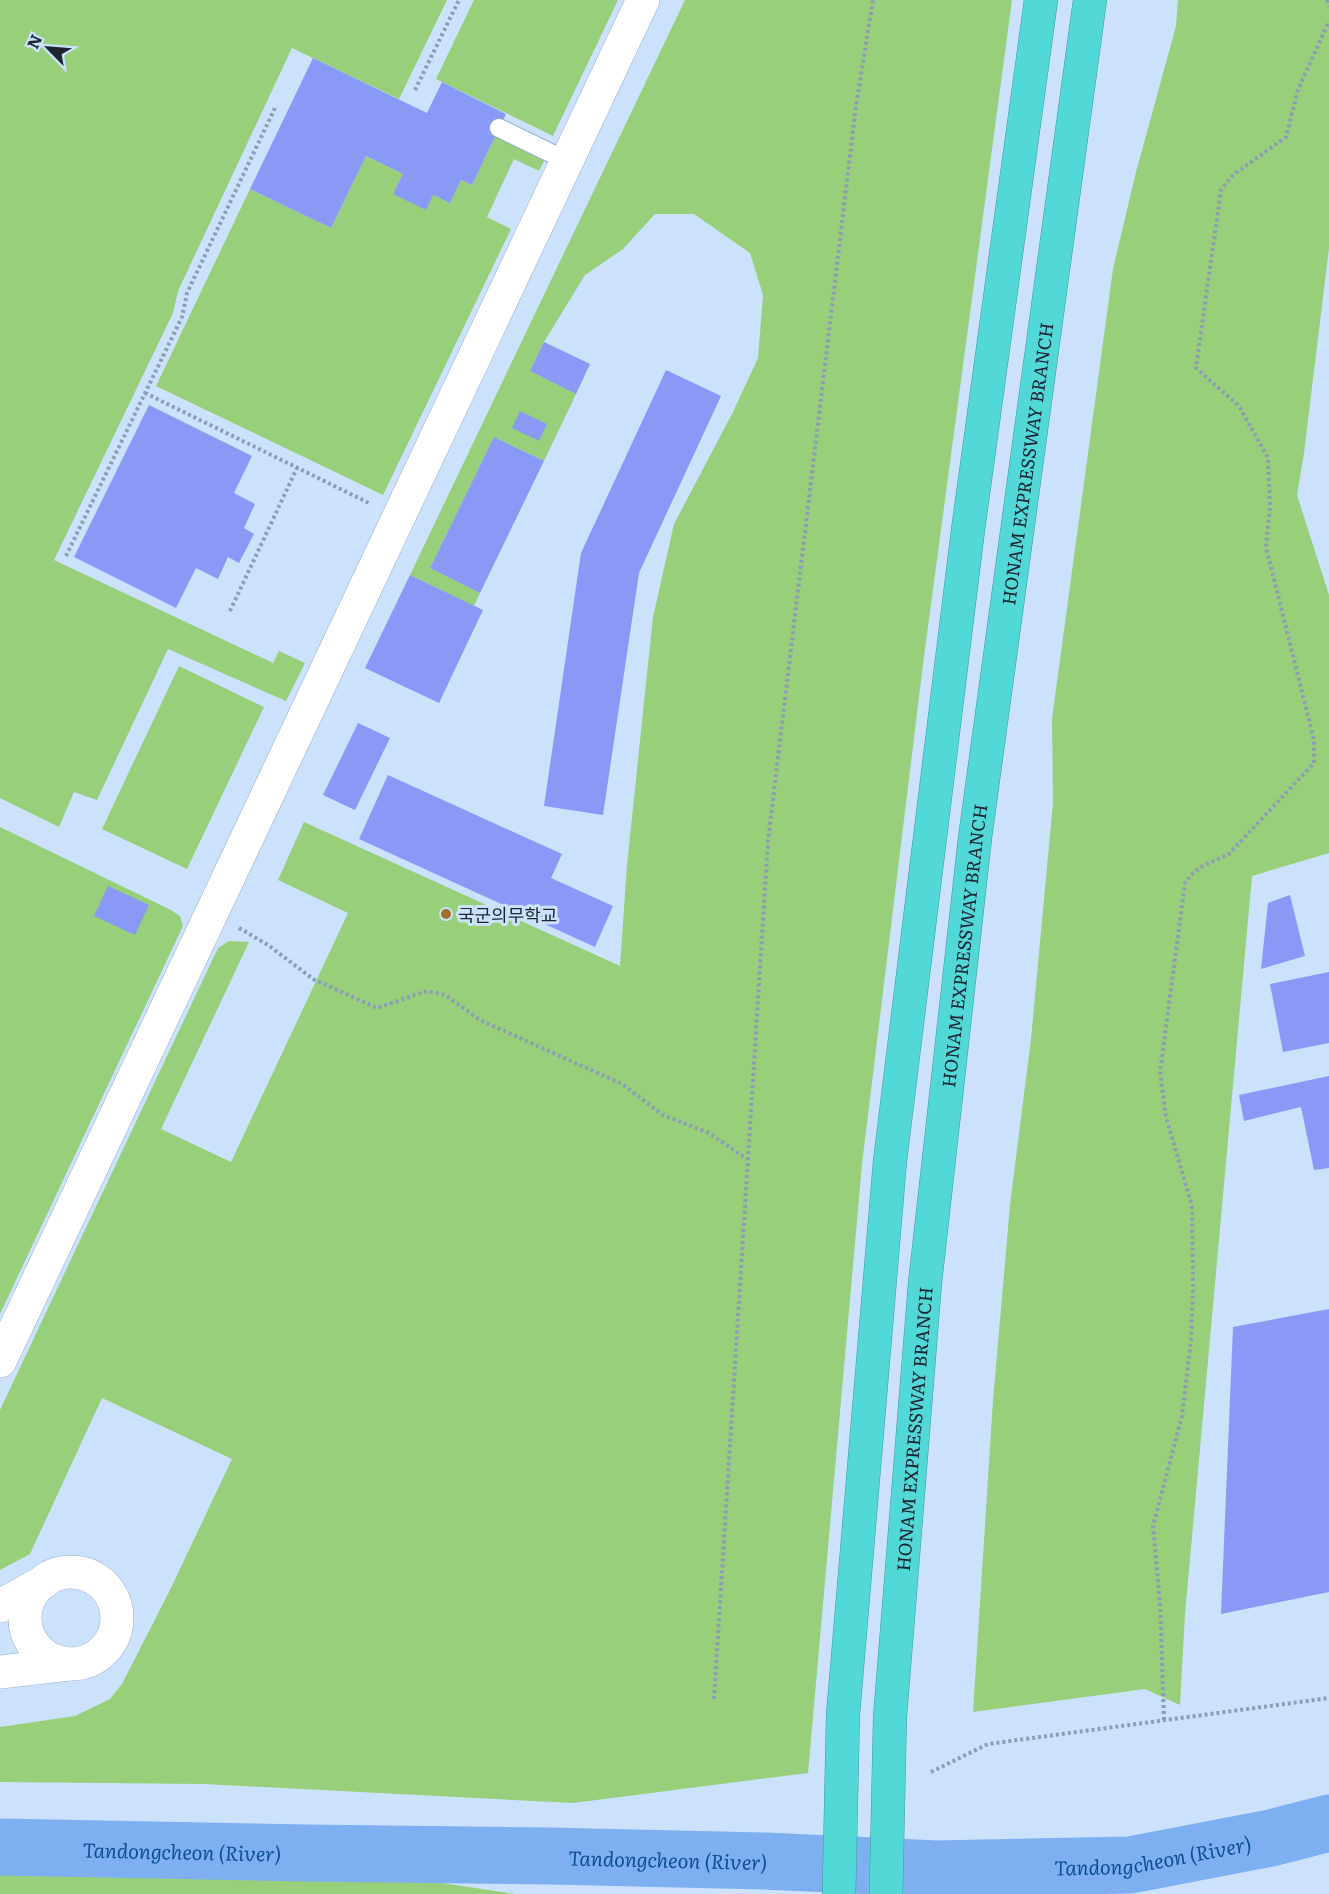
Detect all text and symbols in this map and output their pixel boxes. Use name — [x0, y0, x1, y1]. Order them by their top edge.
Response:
north arrow — [18, 18, 78, 78]
text: N — [20, 30, 47, 52]
street label: HONAM EXPRESSWAY BRANCH — [994, 321, 1059, 607]
street label: HONAM EXPRESSWAY BRANCH — [934, 802, 993, 1089]
place label: 국군의무학교 — [458, 901, 557, 928]
marker: 국군의무학교 — [439, 907, 453, 921]
street label: HONAM EXPRESSWAY BRANCH — [888, 1286, 938, 1572]
water label: Tandongcheon (River) — [1054, 1827, 1254, 1882]
water label: Tandongcheon (River) — [82, 1834, 282, 1868]
water label: Tandongcheon (River) — [568, 1841, 768, 1876]

